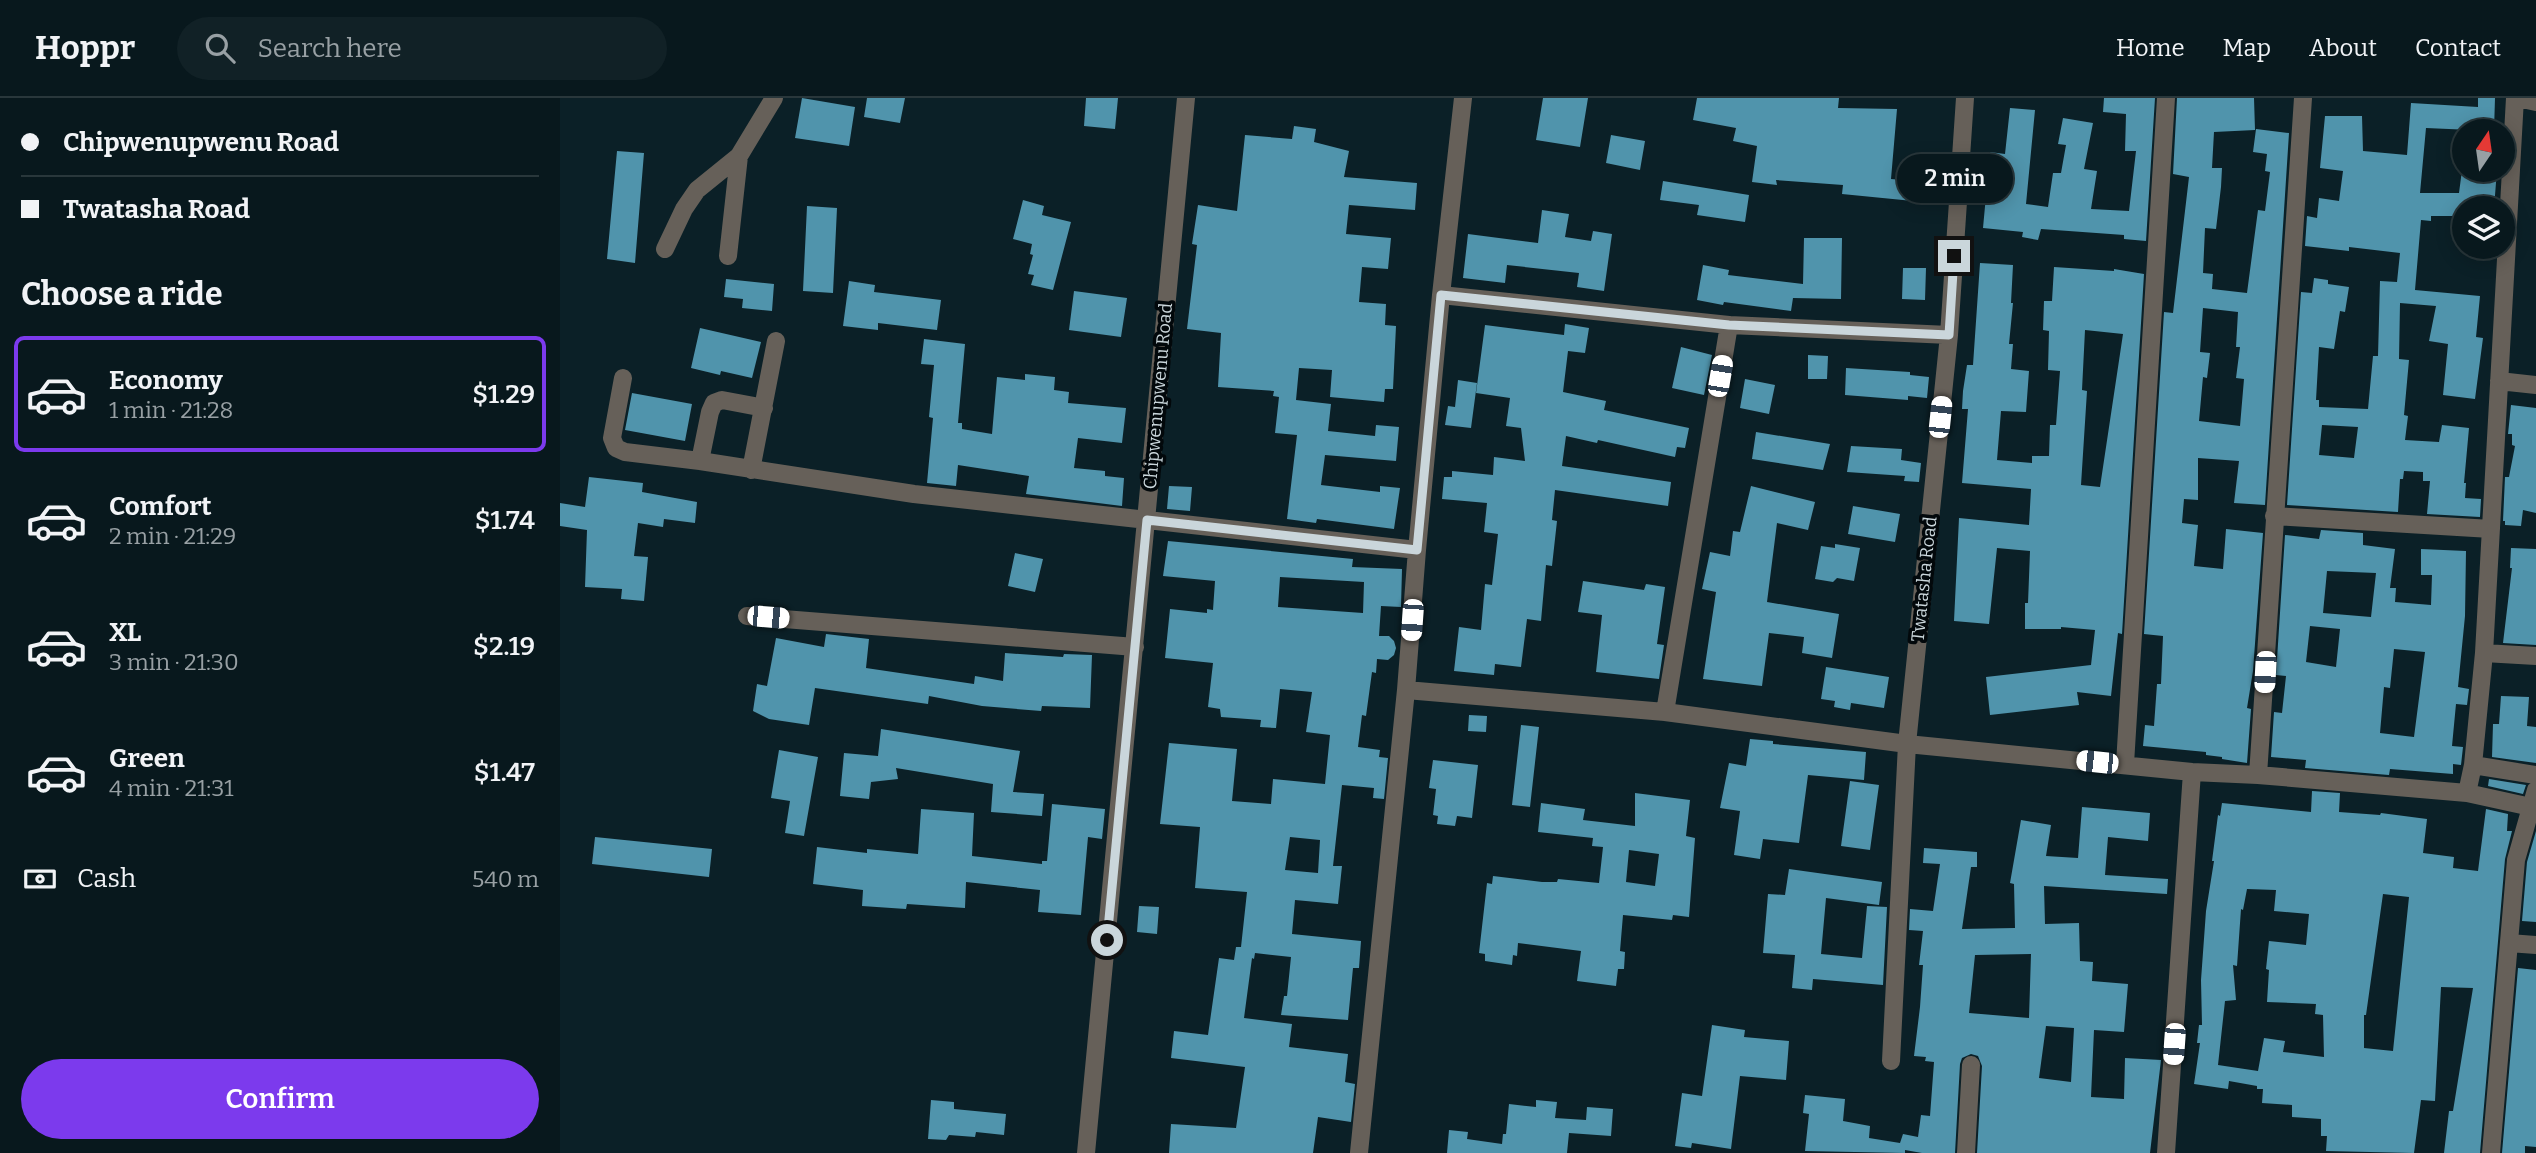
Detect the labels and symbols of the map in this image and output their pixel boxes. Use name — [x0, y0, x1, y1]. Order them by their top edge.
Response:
north arrow — [2452, 119, 2515, 182]
callout: 2 min — [1896, 155, 2012, 204]
route end — [1938, 240, 1970, 272]
street label: Chipwenupwenu Road — [1139, 301, 1177, 490]
car — [1707, 353, 1734, 399]
car — [1928, 395, 1953, 439]
street label: Twatasha Road — [1906, 515, 1942, 643]
car — [1401, 598, 1424, 642]
car — [747, 605, 790, 629]
car — [2254, 650, 2277, 694]
car — [2076, 749, 2119, 775]
route start — [1091, 924, 1123, 956]
car — [2163, 1022, 2186, 1066]

